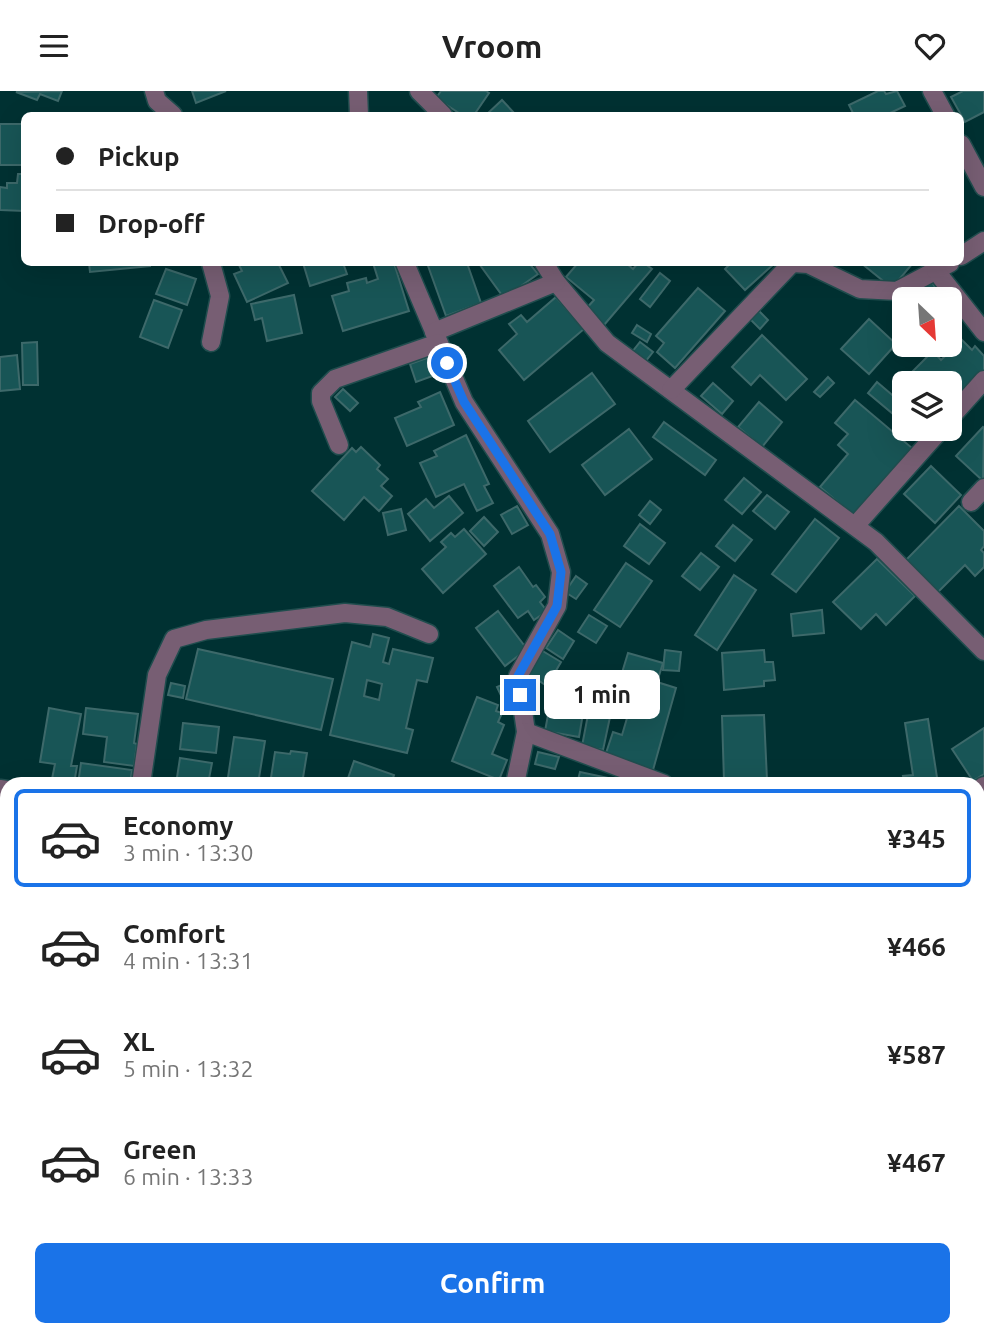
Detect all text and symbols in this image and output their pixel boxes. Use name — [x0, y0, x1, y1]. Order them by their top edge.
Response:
icon: menu — [35, 27, 73, 65]
icon: heart — [911, 27, 949, 65]
text: Vroom — [442, 28, 542, 64]
text: Pickup — [98, 142, 180, 171]
text: Drop-off — [98, 209, 205, 238]
north arrow — [892, 287, 962, 357]
map controls — [892, 287, 962, 441]
route start — [431, 347, 463, 379]
button: layers — [892, 371, 962, 441]
callout: 1 min — [544, 671, 660, 719]
route end — [504, 679, 536, 711]
text: 1 min — [573, 682, 631, 707]
icon: car — [39, 807, 102, 870]
text: Economy — [123, 811, 233, 840]
text: ¥345 — [887, 824, 946, 853]
text: 3 min · 13:30 — [123, 840, 254, 865]
icon: car — [39, 915, 102, 978]
text: Comfort — [123, 919, 226, 948]
text: ¥466 — [887, 932, 946, 961]
text: 4 min · 13:31 — [123, 948, 254, 973]
icon: car — [39, 1023, 102, 1086]
text: XL — [123, 1027, 154, 1056]
text: ¥587 — [887, 1040, 946, 1069]
text: 5 min · 13:32 — [123, 1056, 254, 1081]
icon: car — [39, 1131, 102, 1194]
text: Green — [123, 1135, 197, 1164]
text: ¥467 — [887, 1148, 946, 1177]
text: 6 min · 13:33 — [123, 1164, 254, 1189]
button: Confirm — [35, 1243, 950, 1323]

